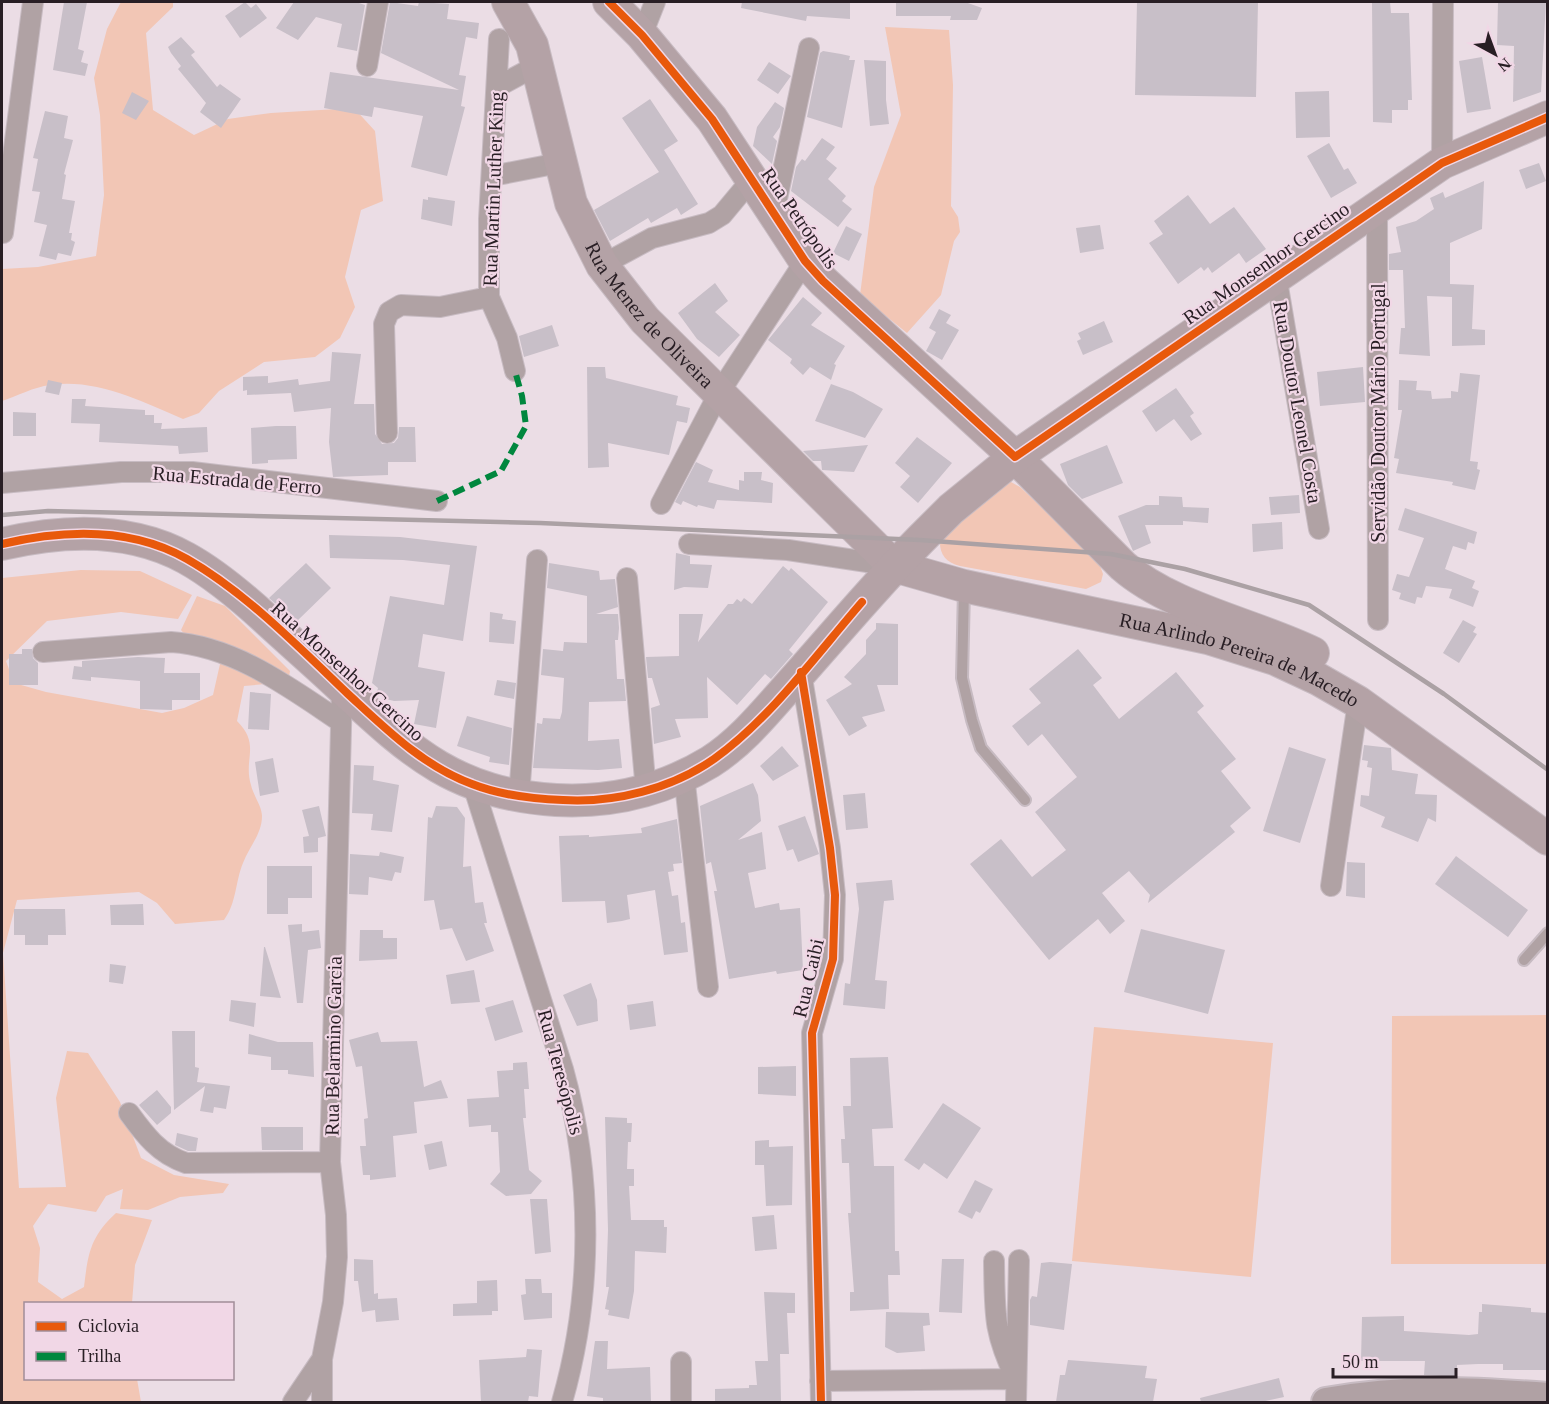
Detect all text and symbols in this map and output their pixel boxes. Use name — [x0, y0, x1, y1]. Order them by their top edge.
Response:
north arrow — [1465, 24, 1525, 84]
text: N — [1494, 55, 1514, 75]
street label: Rua Martin Luther King — [479, 91, 508, 287]
street label: Rua Petrópolis — [756, 163, 843, 274]
street label: Rua Monsenhor Gercino — [1179, 197, 1353, 329]
street label: Rua Menez de Oliveira — [581, 238, 718, 393]
street label: Servidão Doutor Mário Portugal — [1367, 283, 1390, 543]
street label: Rua Doutor Leonel Costa — [1269, 299, 1327, 505]
street label: Rua Estrada de Ferro — [152, 462, 322, 498]
street label: Rua Monsenhor Gercino — [267, 597, 429, 745]
street label: Rua Arlindo Pereira de Macedo — [1118, 608, 1363, 711]
street label: Rua Caibi — [788, 936, 828, 1020]
street label: Rua Belarmino Garcia — [320, 956, 346, 1136]
street label: Rua Teresópolis — [533, 1007, 588, 1138]
legend — [24, 1302, 234, 1380]
text: Ciclovia — [78, 1316, 139, 1336]
scale bar — [1333, 1341, 1456, 1379]
text: Trilha — [78, 1346, 121, 1366]
text: 50 m — [1342, 1352, 1379, 1372]

